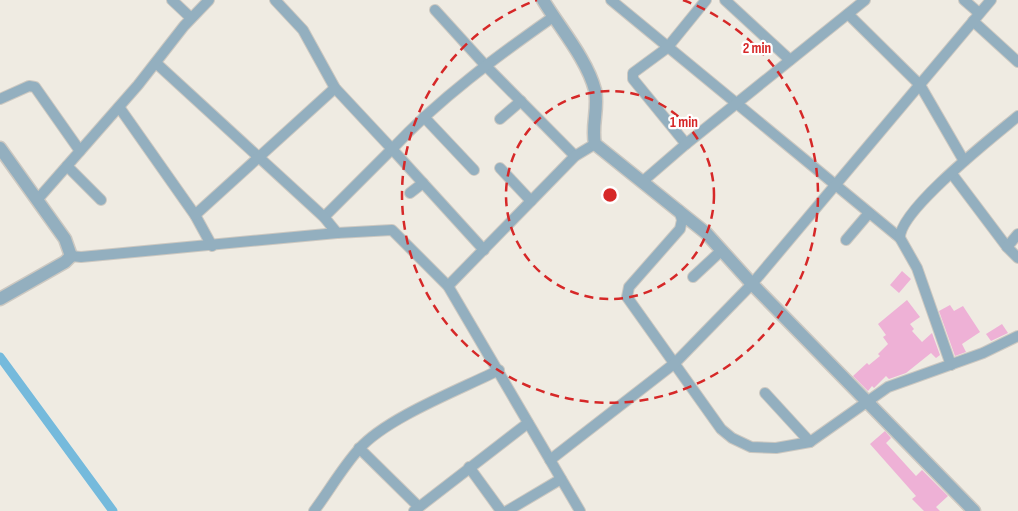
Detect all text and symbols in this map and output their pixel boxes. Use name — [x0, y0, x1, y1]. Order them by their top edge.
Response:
text: 2 min — [743, 39, 771, 58]
text: 1 min — [670, 113, 698, 132]
centre of rings — [601, 186, 619, 204]

